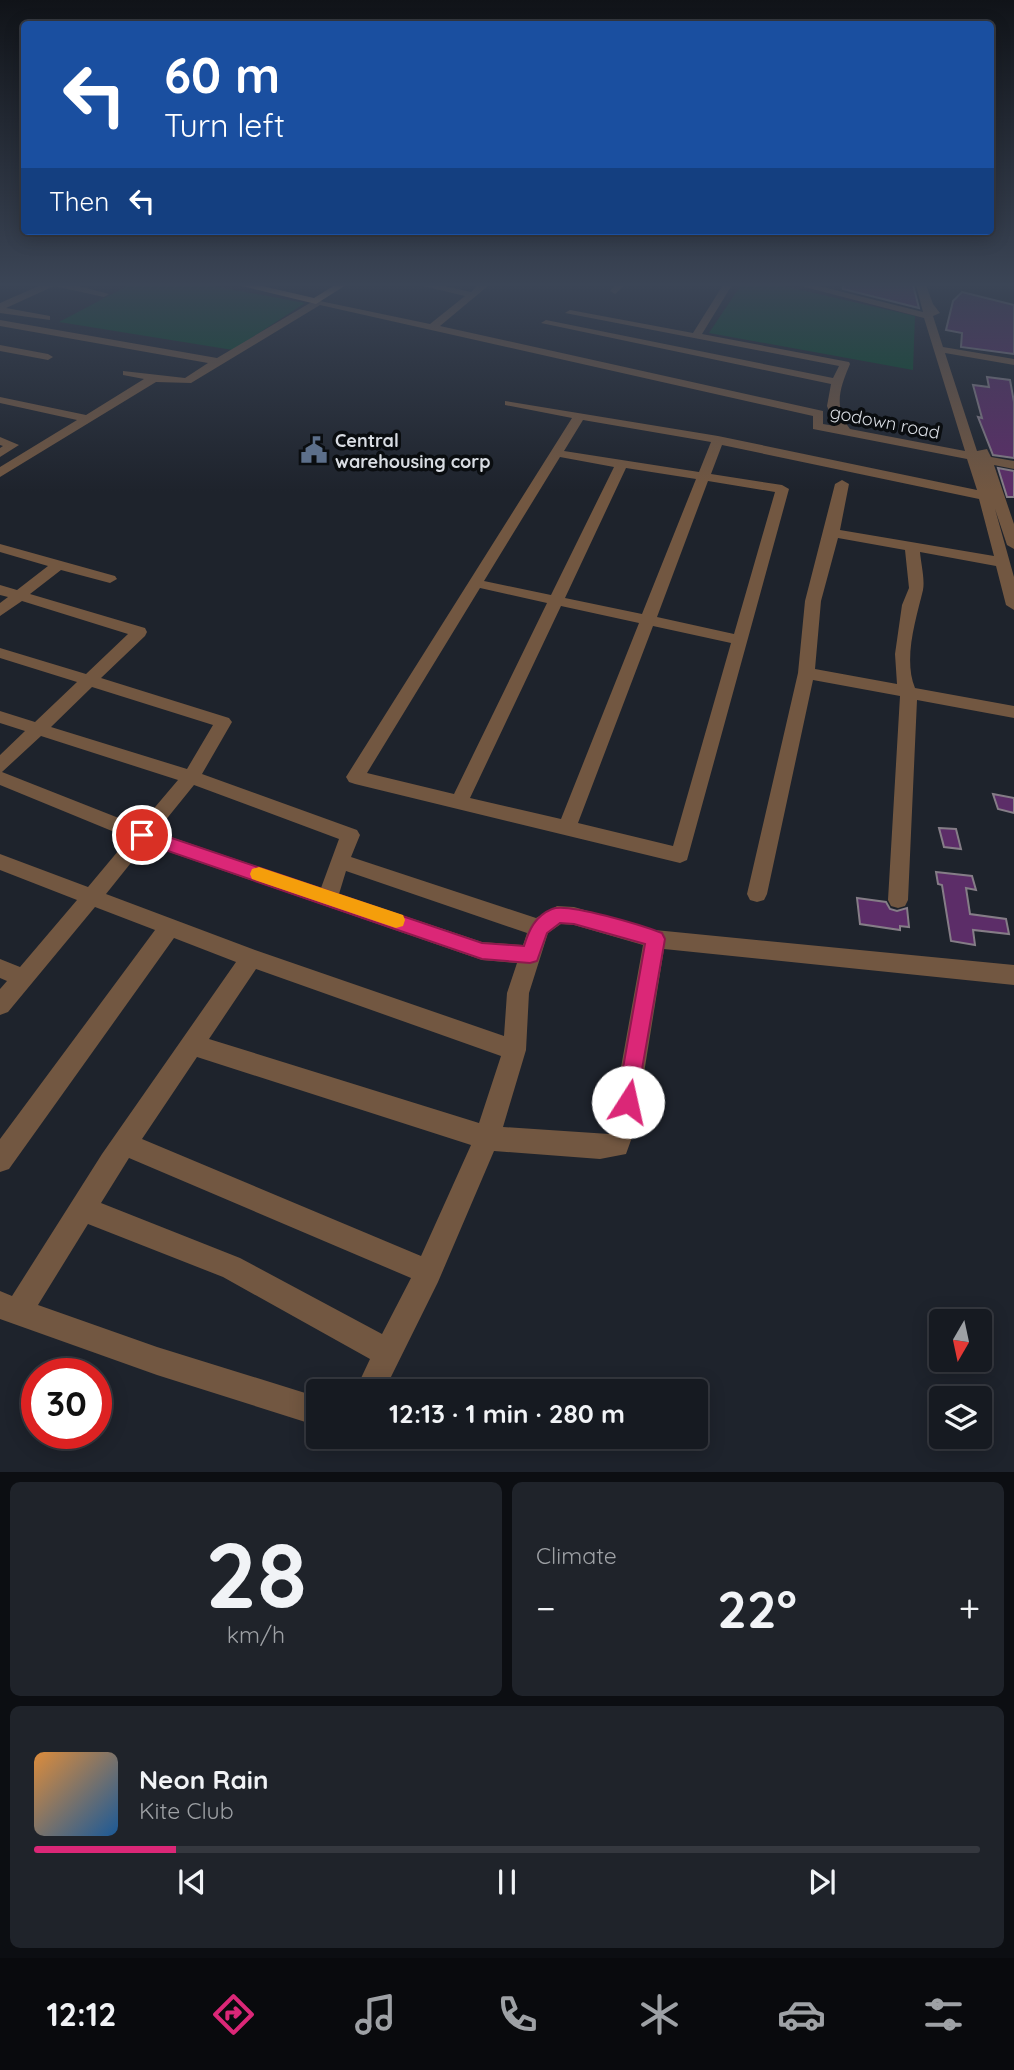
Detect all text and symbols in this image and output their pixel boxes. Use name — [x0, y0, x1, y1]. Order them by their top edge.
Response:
text: 60 m — [164, 44, 280, 105]
icon: left — [49, 49, 140, 140]
text: Turn left — [164, 105, 285, 145]
icon: left — [123, 182, 161, 220]
text: Then — [49, 185, 109, 218]
street label: godown road — [828, 400, 942, 444]
place label: Central warehousing corp — [335, 429, 490, 473]
public building icon: Central warehousing corp — [299, 435, 329, 465]
pin — [112, 805, 172, 865]
icon: arrive — [123, 816, 161, 854]
position arrow — [591, 1065, 665, 1139]
north arrow — [929, 1309, 992, 1372]
map controls — [929, 1309, 992, 1449]
speed limit sign: 30 — [21, 1358, 112, 1449]
button: layers — [929, 1386, 992, 1449]
text: 12:13 · 1 min · 280 m — [389, 1397, 625, 1430]
text: 28 — [205, 1517, 307, 1631]
text: Climate — [536, 1541, 617, 1570]
text: 22° — [717, 1576, 797, 1641]
text: − — [536, 1584, 556, 1632]
text: + — [959, 1584, 980, 1632]
text: km/h — [227, 1620, 285, 1649]
text: Neon Rain — [139, 1763, 268, 1796]
text: Kite Club — [139, 1796, 234, 1825]
icon: previous — [173, 1863, 211, 1901]
icon: pause — [488, 1863, 526, 1901]
icon: next — [803, 1863, 841, 1901]
icon: directions — [209, 1990, 258, 2039]
icon: music — [351, 1990, 400, 2039]
icon: phone — [493, 1990, 542, 2039]
icon: climate — [635, 1990, 684, 2039]
icon: car — [777, 1990, 826, 2039]
icon: filters — [919, 1990, 968, 2039]
text: 12:12 — [46, 1994, 116, 2034]

